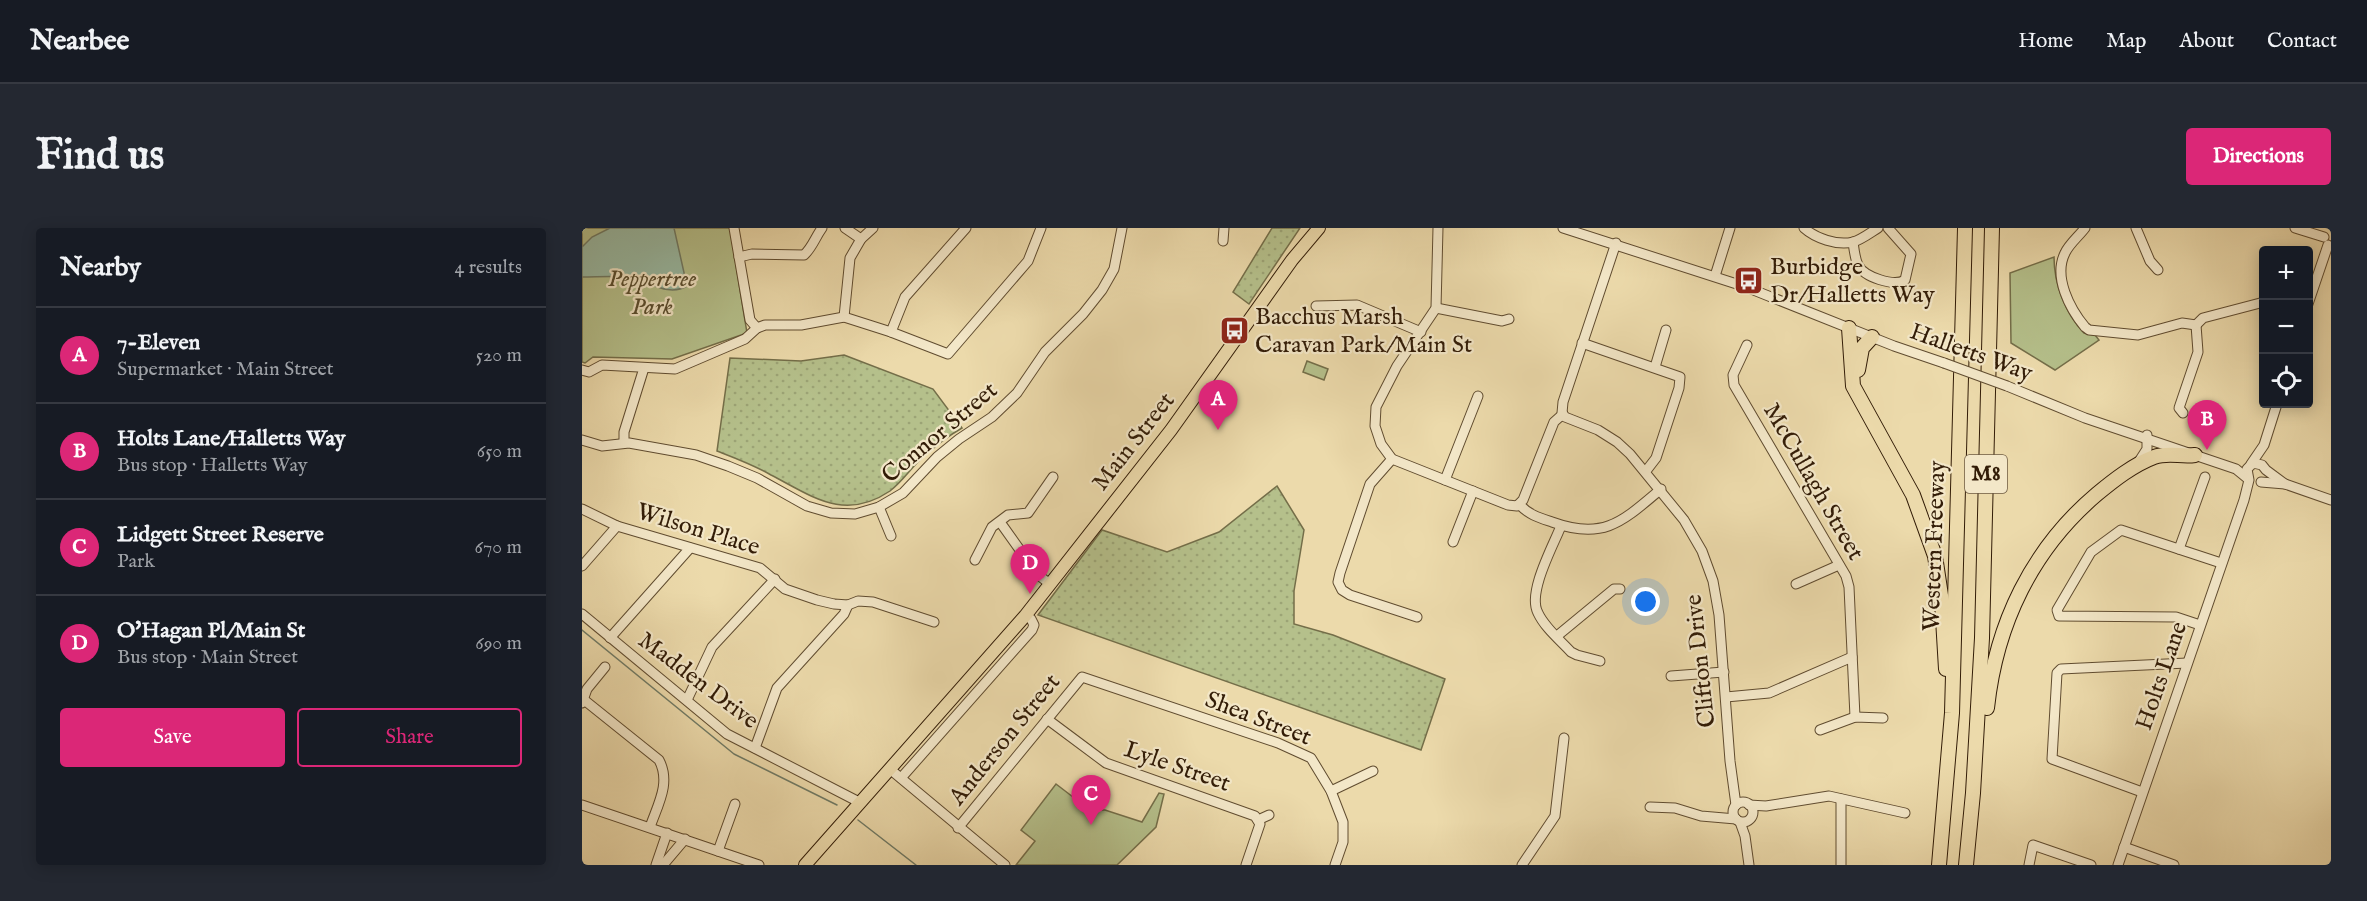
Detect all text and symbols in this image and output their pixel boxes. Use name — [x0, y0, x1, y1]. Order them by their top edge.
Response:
text: Nearbee — [30, 24, 129, 59]
text: Home — [2018, 28, 2073, 55]
text: Map — [2106, 28, 2146, 55]
text: About — [2179, 28, 2234, 55]
text: Contact — [2267, 28, 2337, 55]
button: Directions — [2186, 128, 2331, 185]
text: Find us — [36, 130, 164, 183]
map controls — [2259, 246, 2313, 408]
button: + — [2259, 246, 2313, 300]
text: Nearby — [60, 251, 141, 284]
place label: Burbidge Dr/Halletts Way — [1770, 252, 1935, 311]
text: 4 results — [455, 255, 522, 280]
park label: Peppertree Park — [608, 264, 696, 323]
bus stop icon: Burbidge Dr/Halletts Way — [1733, 265, 1765, 297]
button: − — [2259, 300, 2313, 354]
place label: Bacchus Marsh Caravan Park/Main St — [1255, 302, 1472, 361]
bus stop icon: Bacchus Marsh Caravan Park/Main St — [1218, 315, 1250, 347]
street label: Halletts Way — [1905, 316, 2037, 390]
text: 7-Eleven — [117, 329, 200, 357]
text: A — [73, 343, 86, 368]
text: 520 m — [476, 343, 522, 368]
button: locate — [2259, 354, 2313, 408]
text: Supermarket · Main Street — [117, 357, 334, 382]
street label: Connor Street — [876, 375, 1004, 491]
pin: A — [1198, 380, 1238, 430]
street label: Main Street — [1086, 386, 1182, 498]
street label: McCullagh Street — [1755, 398, 1871, 566]
pin: B — [2188, 400, 2226, 450]
text: Holts Lane/Halletts Way — [117, 425, 346, 453]
text: B — [73, 439, 86, 464]
text: 650 m — [477, 439, 522, 464]
text: Bus stop · Halletts Way — [117, 453, 308, 478]
road number: M8 — [1965, 455, 2007, 493]
street label: Western Freeway — [1917, 460, 1953, 632]
street label: Wilson Place — [633, 497, 763, 563]
text: Lidgett Street Reserve — [117, 521, 324, 549]
text: C — [72, 535, 87, 560]
text: 670 m — [475, 535, 522, 560]
pin: D — [1010, 544, 1050, 594]
text: Park — [117, 549, 155, 574]
your location — [1631, 587, 1660, 616]
street label: Clifton Drive — [1679, 593, 1723, 729]
text: O'Hagan Pl/Main St — [117, 617, 305, 645]
street label: Holts Lane — [2129, 618, 2195, 734]
street label: Madden Drive — [631, 625, 765, 737]
text: D — [71, 631, 88, 656]
text: 690 m — [475, 631, 522, 656]
text: Bus stop · Main Street — [117, 645, 298, 670]
street label: Anderson Street — [942, 668, 1068, 813]
street label: Shea Street — [1201, 685, 1315, 753]
button: Save — [60, 708, 285, 767]
button: Share — [297, 708, 522, 767]
street label: Lyle Street — [1120, 734, 1234, 800]
pin: C — [1072, 776, 1110, 825]

